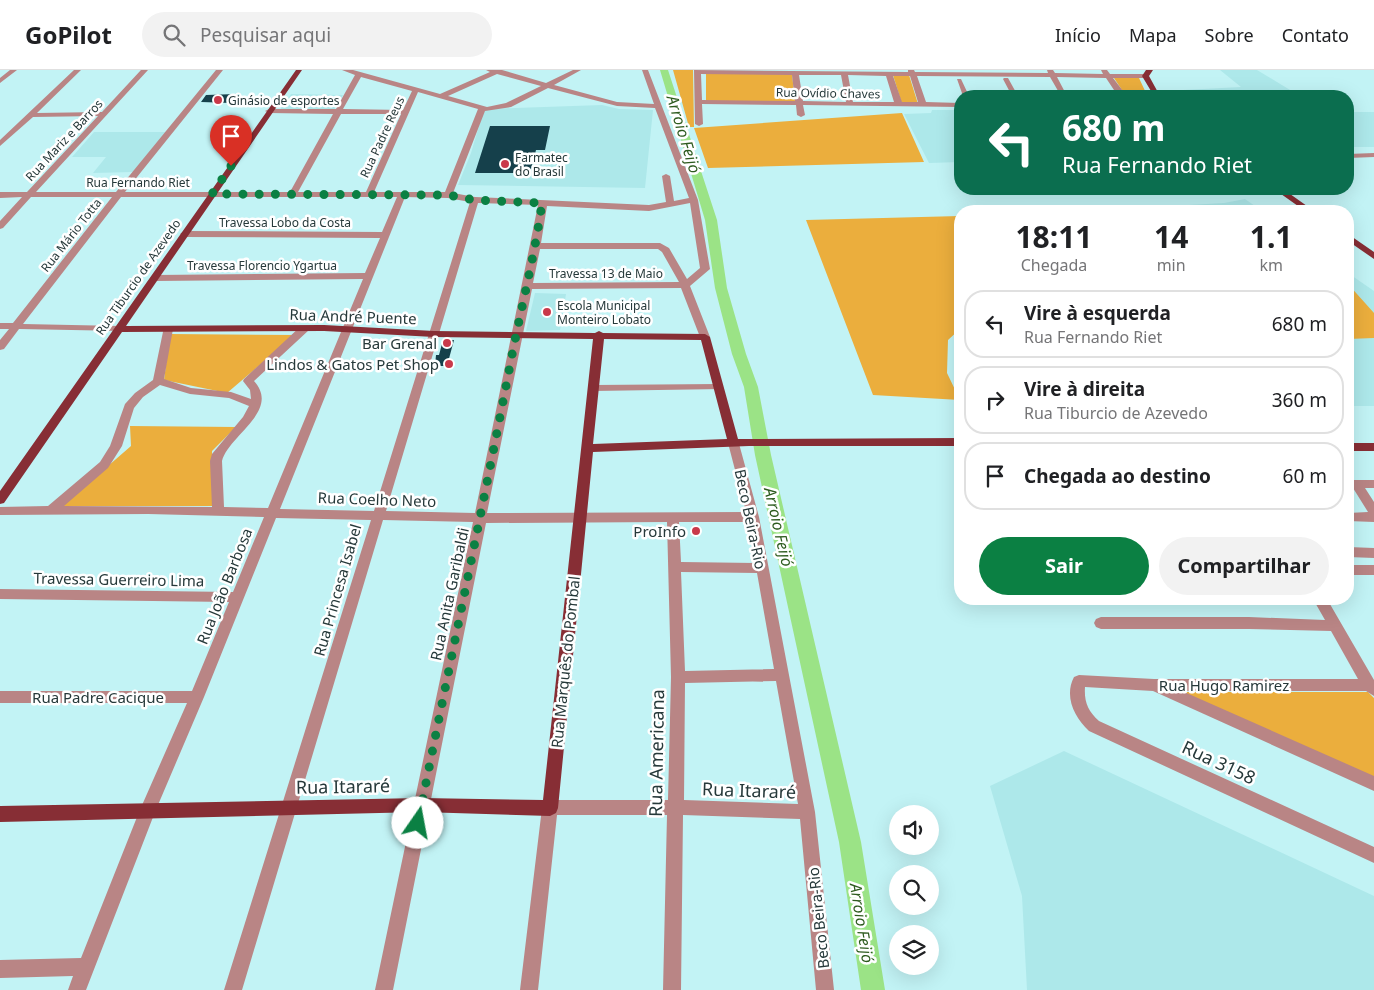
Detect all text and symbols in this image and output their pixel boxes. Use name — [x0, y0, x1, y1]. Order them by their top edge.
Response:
search box — [142, 12, 492, 57]
text: GoPilot — [25, 18, 112, 51]
icon: search — [160, 21, 188, 49]
text: Pesquisar aqui — [200, 22, 331, 48]
text: Início — [1055, 23, 1101, 47]
text: Mapa — [1129, 23, 1177, 47]
text: Sobre — [1205, 23, 1254, 47]
text: Contato — [1282, 23, 1349, 47]
street label: Rua Ovídio Chaves — [776, 84, 881, 102]
water label: Arroio Feijó — [661, 91, 706, 176]
place label: Ginásio de esportes — [228, 92, 340, 109]
street label: Rua Padre Reus — [356, 93, 408, 181]
marker: Ginásio de esportes — [212, 94, 224, 106]
street label: Rua Mariz e Barros — [22, 95, 107, 185]
text: 680 m — [1062, 104, 1165, 151]
icon: left — [979, 110, 1044, 175]
pin — [210, 115, 252, 166]
icon: arrive — [217, 122, 245, 150]
place label: Farmatec do Brasil — [515, 149, 568, 180]
text: Rua Fernando Riet — [1062, 149, 1252, 179]
marker: Farmatec do Brasil — [499, 158, 511, 170]
street label: Rua Fernando Riet — [86, 174, 191, 191]
street label: Rua Mário Totta — [37, 195, 105, 275]
street label: Travessa Lobo da Costa — [219, 214, 351, 231]
street label: Rua Tiburcio de Azevedo — [92, 216, 184, 338]
text: 18:11 — [1015, 216, 1093, 257]
text: 14 — [1154, 216, 1188, 257]
text: 1.1 — [1250, 216, 1293, 257]
text: Chegada — [1021, 254, 1087, 276]
text: min — [1157, 254, 1186, 276]
text: km — [1259, 254, 1283, 276]
street label: Travessa Florencio Ygartua — [187, 257, 337, 274]
street label: Travessa 13 de Maio — [549, 265, 663, 282]
place label: Escola Municipal Monteiro Lobato — [557, 297, 651, 328]
text: Vire à esquerda — [1024, 300, 1171, 326]
street label: Rua André Puente — [289, 304, 417, 328]
marker: Escola Municipal Monteiro Lobato — [541, 306, 553, 318]
icon: left — [981, 310, 1009, 338]
text: 680 m — [1272, 311, 1327, 337]
text: Rua Fernando Riet — [1024, 326, 1162, 348]
place label: Bar Grenal — [362, 333, 437, 353]
marker: Bar Grenal — [441, 337, 453, 349]
place label: Lindos & Gatos Pet Shop — [266, 354, 439, 374]
marker: Lindos & Gatos Pet Shop — [443, 358, 455, 370]
text: Vire à direita — [1024, 376, 1145, 402]
icon: right — [981, 386, 1009, 414]
text: 360 m — [1272, 387, 1327, 413]
text: Rua Tiburcio de Azevedo — [1024, 402, 1208, 424]
icon: arrive — [981, 462, 1009, 490]
text: Chegada ao destino — [1024, 463, 1211, 489]
text: 60 m — [1283, 463, 1327, 489]
street label: Beco Beira-Rio — [731, 467, 771, 571]
water label: Arroio Feijó — [759, 484, 799, 569]
street label: Rua Coelho Neto — [317, 487, 437, 511]
place label: ProInfo — [633, 521, 686, 541]
street label: Rua Princesa Isabel — [309, 522, 365, 658]
street label: Rua João Barbosa — [192, 525, 256, 647]
marker: ProInfo — [690, 525, 702, 537]
street label: Rua Anita Garibaldi — [425, 526, 473, 662]
button: Sair — [979, 537, 1149, 595]
button: Compartilhar — [1159, 537, 1329, 595]
street label: Travessa Guerreiro Lima — [33, 568, 205, 590]
street label: Rua Marquês do Pombal — [546, 575, 584, 749]
street label: Rua Hugo Ramirez — [1159, 675, 1289, 695]
street label: Rua Padre Cacique — [32, 687, 164, 707]
street label: Rua Americana — [643, 689, 669, 817]
street label: Rua 3158 — [1178, 735, 1260, 789]
street label: Rua Itararé — [296, 773, 390, 799]
street label: Rua Itararé — [702, 776, 796, 804]
position arrow — [391, 796, 443, 848]
map controls — [889, 805, 939, 975]
button: sound — [889, 805, 939, 855]
button: search — [889, 865, 939, 915]
street label: Beco Beira-Rio — [803, 866, 833, 970]
water label: Arroio Feijó — [845, 880, 879, 965]
button: layers — [889, 925, 939, 975]

